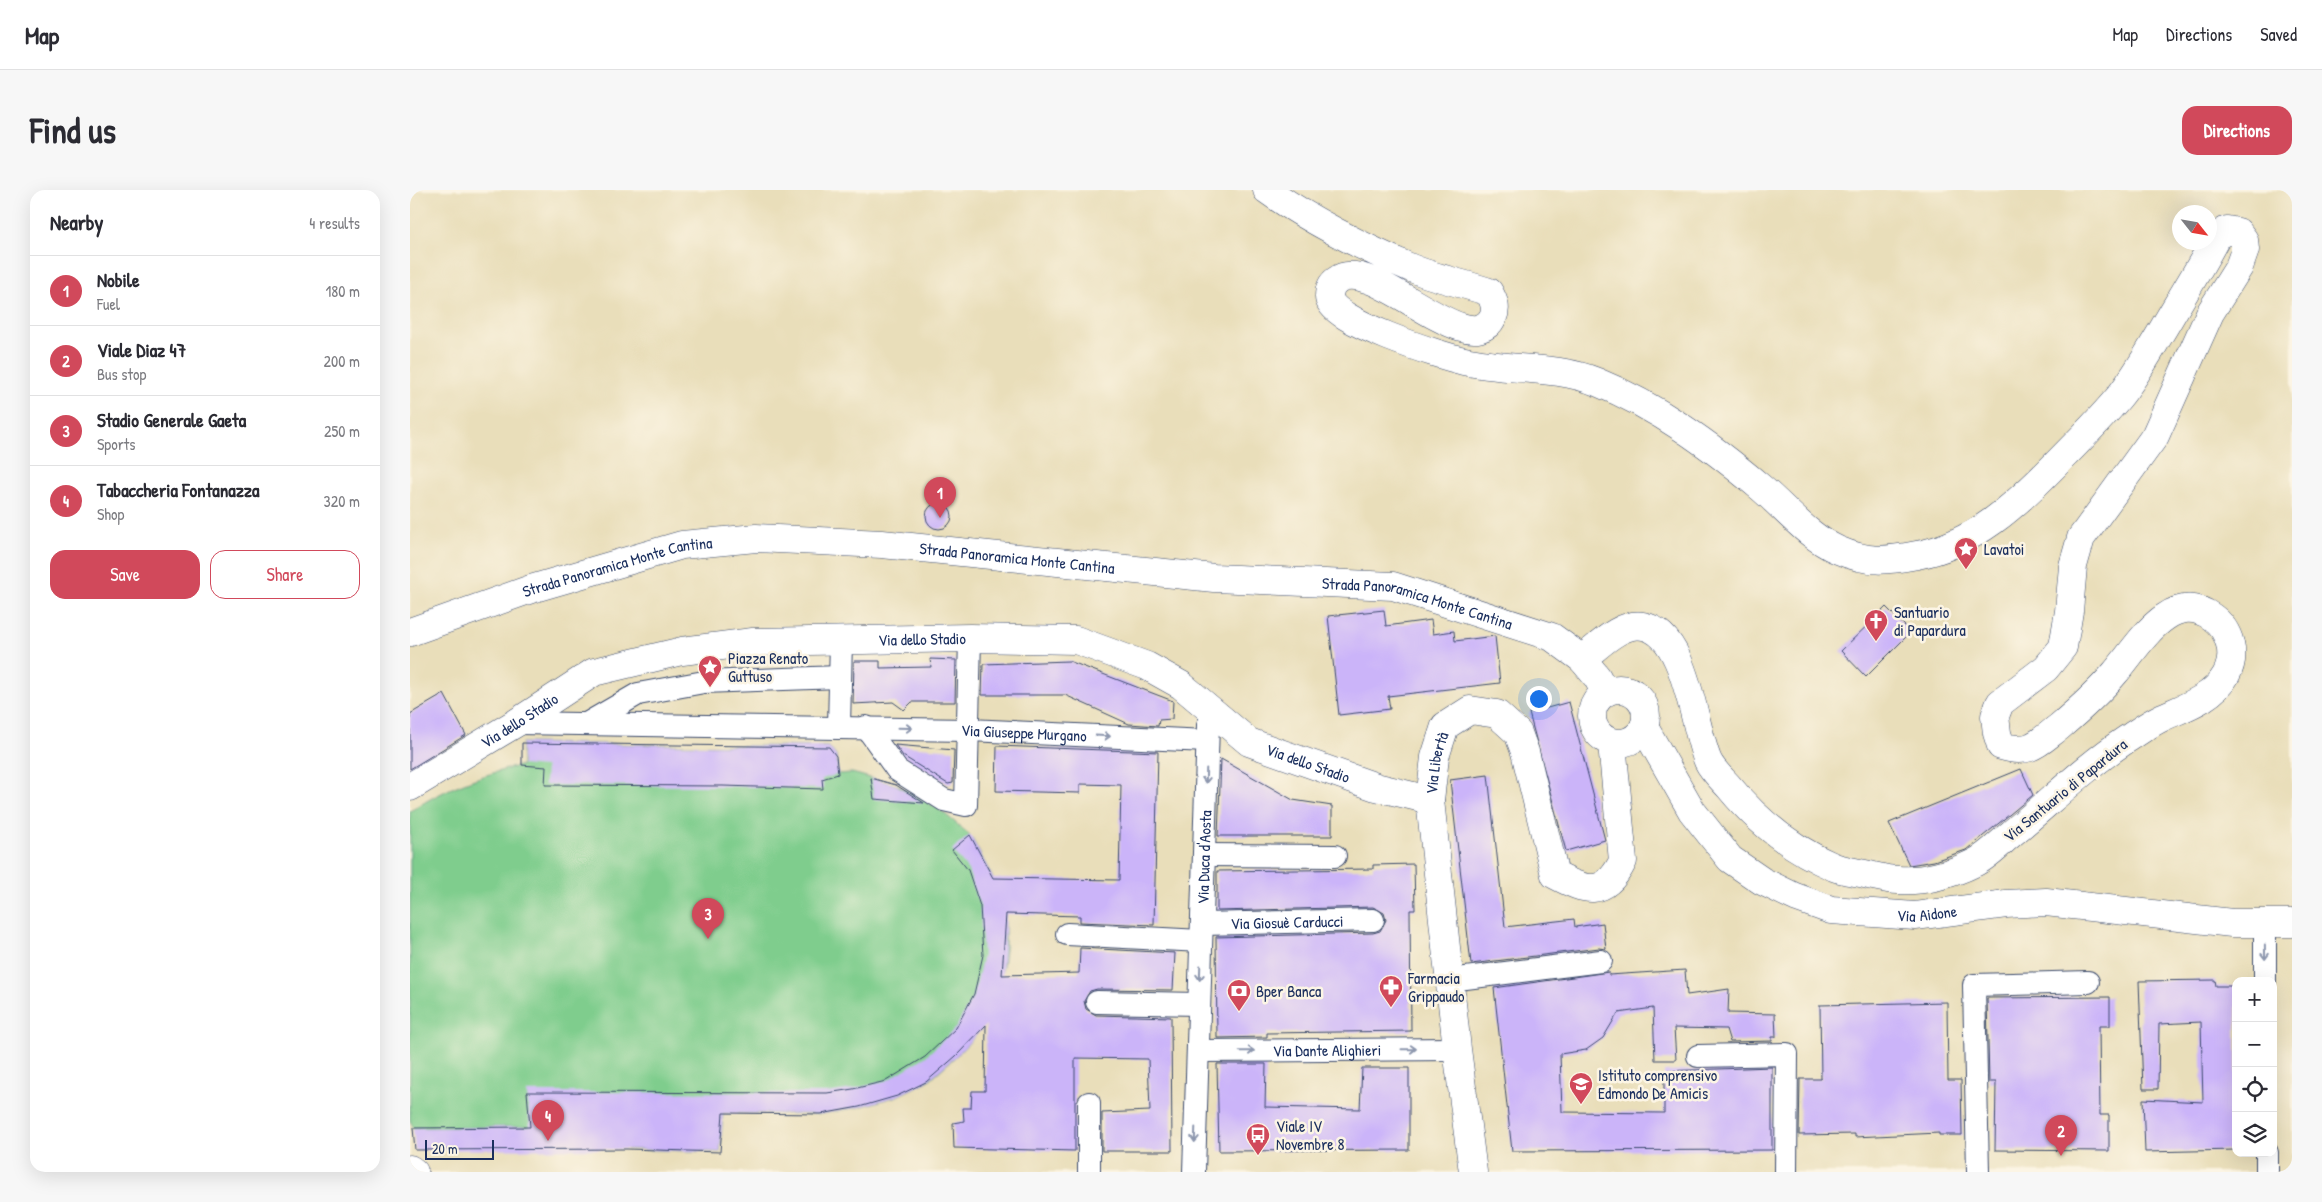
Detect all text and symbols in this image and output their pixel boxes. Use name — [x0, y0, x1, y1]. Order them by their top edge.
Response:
text: Map — [25, 19, 59, 51]
text: Map — [2113, 22, 2138, 47]
text: Directions — [2166, 22, 2232, 47]
text: Saved — [2260, 22, 2297, 47]
button: Directions — [2182, 106, 2292, 155]
text: Find us — [30, 107, 116, 154]
north arrow — [2172, 205, 2217, 250]
text: Nearby — [50, 208, 103, 237]
text: 4 results — [309, 212, 360, 234]
text: Nobile — [97, 267, 139, 293]
text: 1 — [63, 280, 69, 302]
text: 180 m — [326, 280, 360, 302]
text: Fuel — [97, 293, 120, 315]
text: Viale Diaz 47 — [97, 337, 186, 363]
text: 2 — [62, 350, 70, 372]
text: 200 m — [324, 350, 360, 372]
text: Bus stop — [97, 363, 146, 385]
text: Stadio Generale Gaeta — [97, 407, 246, 433]
text: 3 — [62, 420, 70, 442]
text: 250 m — [324, 420, 360, 442]
text: Sports — [97, 433, 135, 455]
text: Tabaccheria Fontanazza — [97, 477, 259, 503]
pin: 1 — [924, 477, 956, 518]
text: 4 — [63, 490, 69, 512]
text: 320 m — [324, 490, 360, 512]
text: Shop — [97, 503, 124, 525]
street label: Strada Panoramica Monte Cantina — [519, 531, 713, 602]
place icon: Lavatoi — [1953, 536, 1979, 570]
street label: Strada Panoramica Monte Cantina — [918, 537, 1116, 579]
place label: Lavatoi — [1984, 538, 2024, 560]
button: Save — [50, 550, 200, 599]
button: Share — [210, 550, 360, 599]
street label: Strada Panoramica Monte Cantina — [1321, 572, 1515, 635]
place label: Santuario di Papardura — [1894, 601, 1966, 641]
church icon: Santuario di Papardura — [1863, 608, 1889, 642]
street label: Via dello Stadio — [878, 627, 967, 651]
place label: Piazza Renato Guttuso — [728, 647, 809, 687]
place icon: Piazza Renato Guttuso — [697, 654, 723, 688]
your location — [1526, 686, 1552, 712]
street label: Via dello Stadio — [476, 687, 563, 753]
street label: Via Giuseppe Murgano — [961, 719, 1088, 746]
one-way arrow — [896, 723, 913, 733]
street label: Via Libertà — [1420, 729, 1453, 795]
one-way arrow — [1094, 731, 1110, 741]
street label: Via Santuario di Papardura — [1999, 733, 2131, 847]
street label: Via dello Stadio — [1263, 738, 1354, 788]
one-way arrow — [1201, 767, 1211, 783]
street label: Via Duca d'Aosta — [1191, 810, 1216, 904]
pin: 3 — [692, 898, 724, 939]
street label: Via Aidone — [1896, 899, 1959, 927]
street label: Via Giosuè Carducci — [1230, 910, 1344, 934]
one-way arrow — [2260, 944, 2270, 960]
one-way arrow — [1195, 964, 1205, 981]
place label: Farmacia Grippaudo — [1407, 967, 1465, 1007]
pharmacy icon: Farmacia Grippaudo — [1378, 974, 1404, 1008]
map controls — [2232, 977, 2277, 1157]
button: + — [2232, 977, 2277, 1022]
bank icon: Bper Banca — [1226, 978, 1252, 1012]
place label: Bper Banca — [1256, 980, 1321, 1002]
button: − — [2232, 1022, 2277, 1067]
street label: Via Dante Alighieri — [1273, 1039, 1381, 1061]
one-way arrow — [1400, 1044, 1417, 1054]
one-way arrow — [1238, 1046, 1254, 1056]
place label: Istituto comprensivo Edmondo De Amicis — [1598, 1064, 1718, 1104]
button: locate — [2232, 1067, 2277, 1112]
school or university icon: Istituto comprensivo Edmondo De Amicis — [1568, 1071, 1594, 1105]
pin: 4 — [532, 1100, 564, 1141]
button: layers — [2232, 1112, 2277, 1157]
place label: Viale IV Novembre 8 — [1276, 1115, 1344, 1155]
pin: 2 — [2045, 1115, 2077, 1156]
bus stop icon: Viale IV Novembre 8 — [1245, 1122, 1271, 1156]
one-way arrow — [1190, 1127, 1200, 1143]
scale bar — [425, 1137, 494, 1160]
text: 20 m — [432, 1139, 458, 1158]

